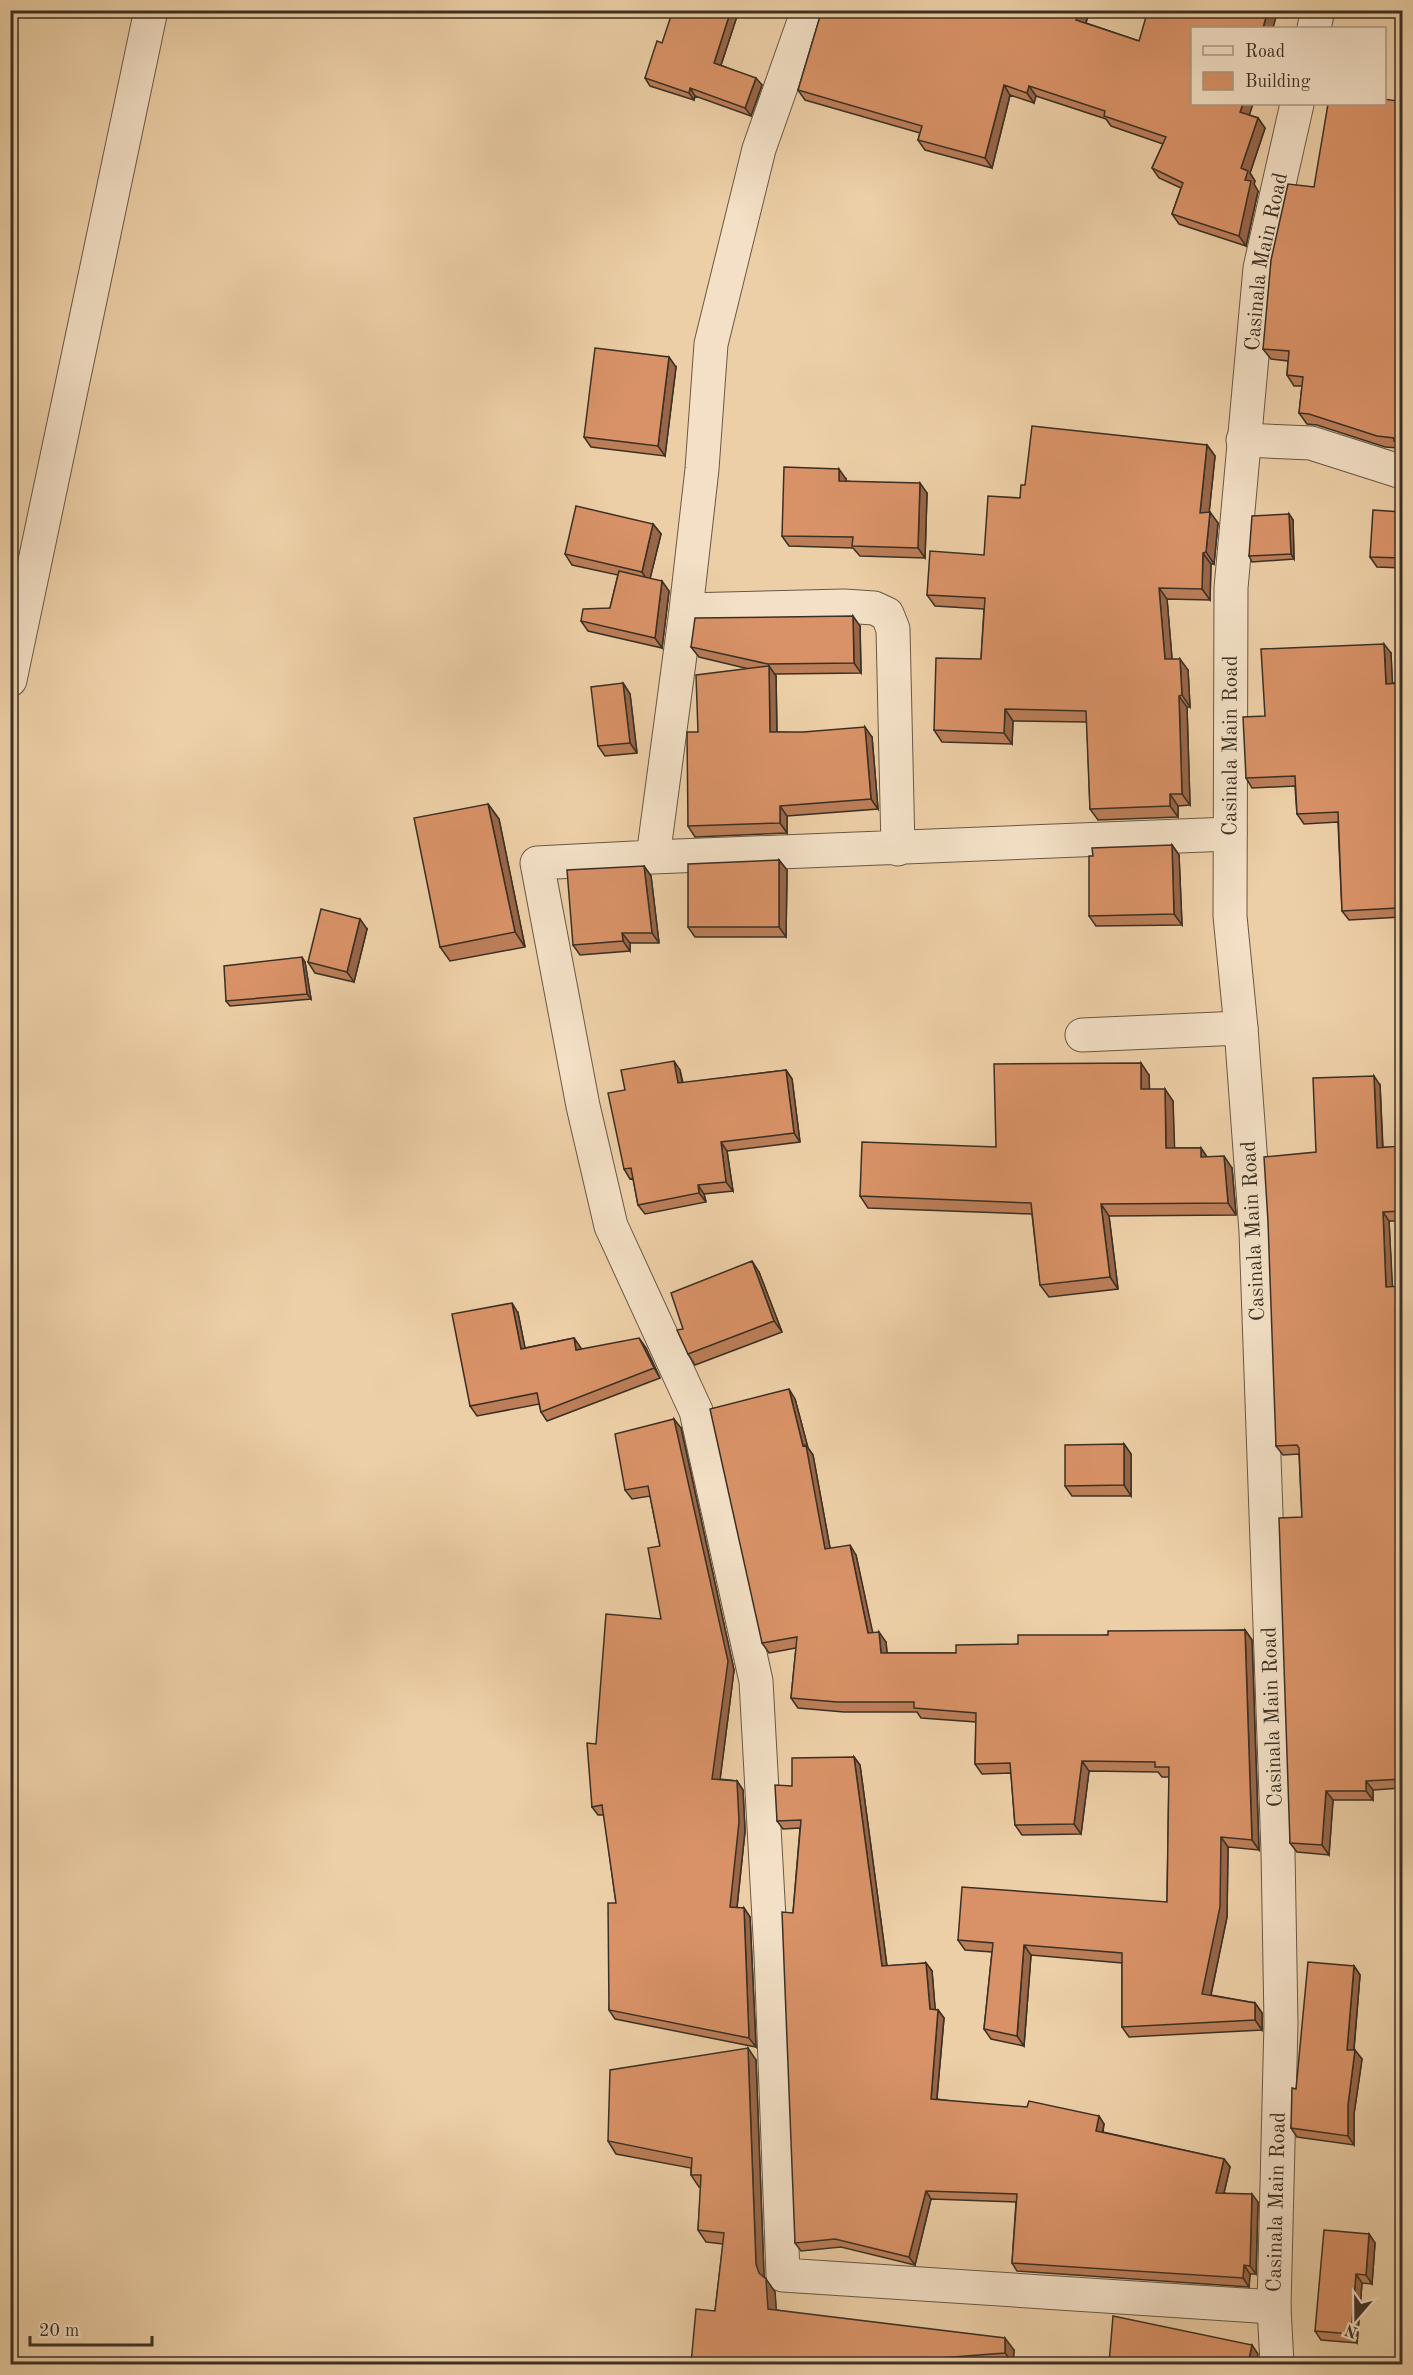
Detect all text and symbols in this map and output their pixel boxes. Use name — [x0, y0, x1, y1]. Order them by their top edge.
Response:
legend — [1191, 27, 1386, 105]
text: Road — [1245, 43, 1285, 61]
text: Building — [1245, 73, 1311, 91]
street label: Casinala Main Road — [1242, 171, 1292, 352]
street label: Casinala Main Road — [1220, 655, 1241, 836]
street label: Casinala Main Road — [1239, 1140, 1269, 1322]
street label: Casinala Main Road — [1259, 1626, 1287, 1808]
street label: Casinala Main Road — [1264, 2112, 1289, 2293]
north arrow — [1326, 2288, 1386, 2348]
scale bar — [30, 2309, 152, 2347]
text: N — [1342, 2320, 1360, 2340]
text: 20 m — [39, 2322, 79, 2340]

